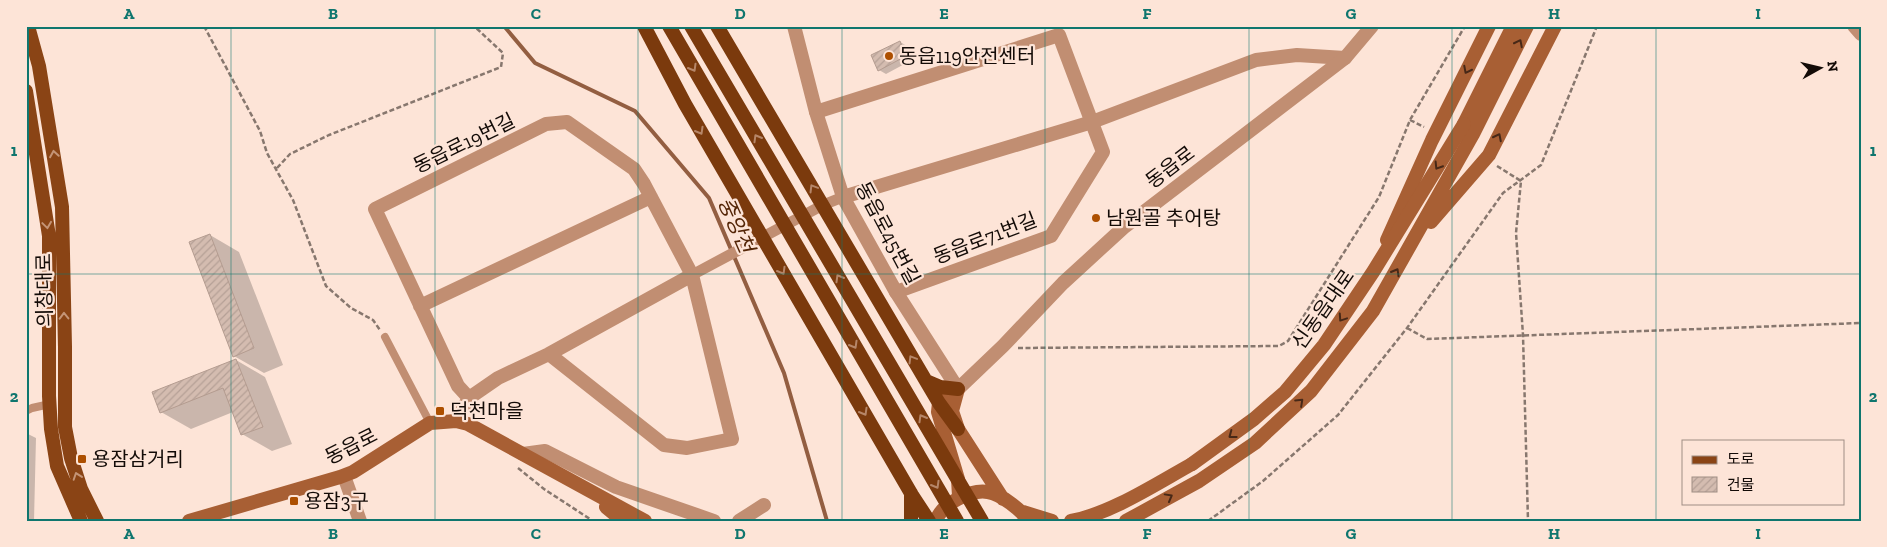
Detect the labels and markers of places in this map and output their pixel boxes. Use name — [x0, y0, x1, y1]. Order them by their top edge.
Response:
place label: 동읍119안전센터 — [899, 44, 1035, 68]
marker: 동읍119안전센터 — [883, 50, 895, 62]
place label: 남원골 추어탕 — [1106, 206, 1221, 230]
marker: 남원골 추어탕 — [1090, 212, 1102, 224]
place label: 덕천마을 — [450, 399, 524, 423]
marker: 덕천마을 — [434, 405, 446, 417]
place label: 용잠삼거리 — [92, 447, 184, 471]
marker: 용잠삼거리 — [76, 453, 88, 465]
place label: 용잠3구 — [304, 489, 369, 513]
marker: 용잠3구 — [288, 495, 300, 507]

